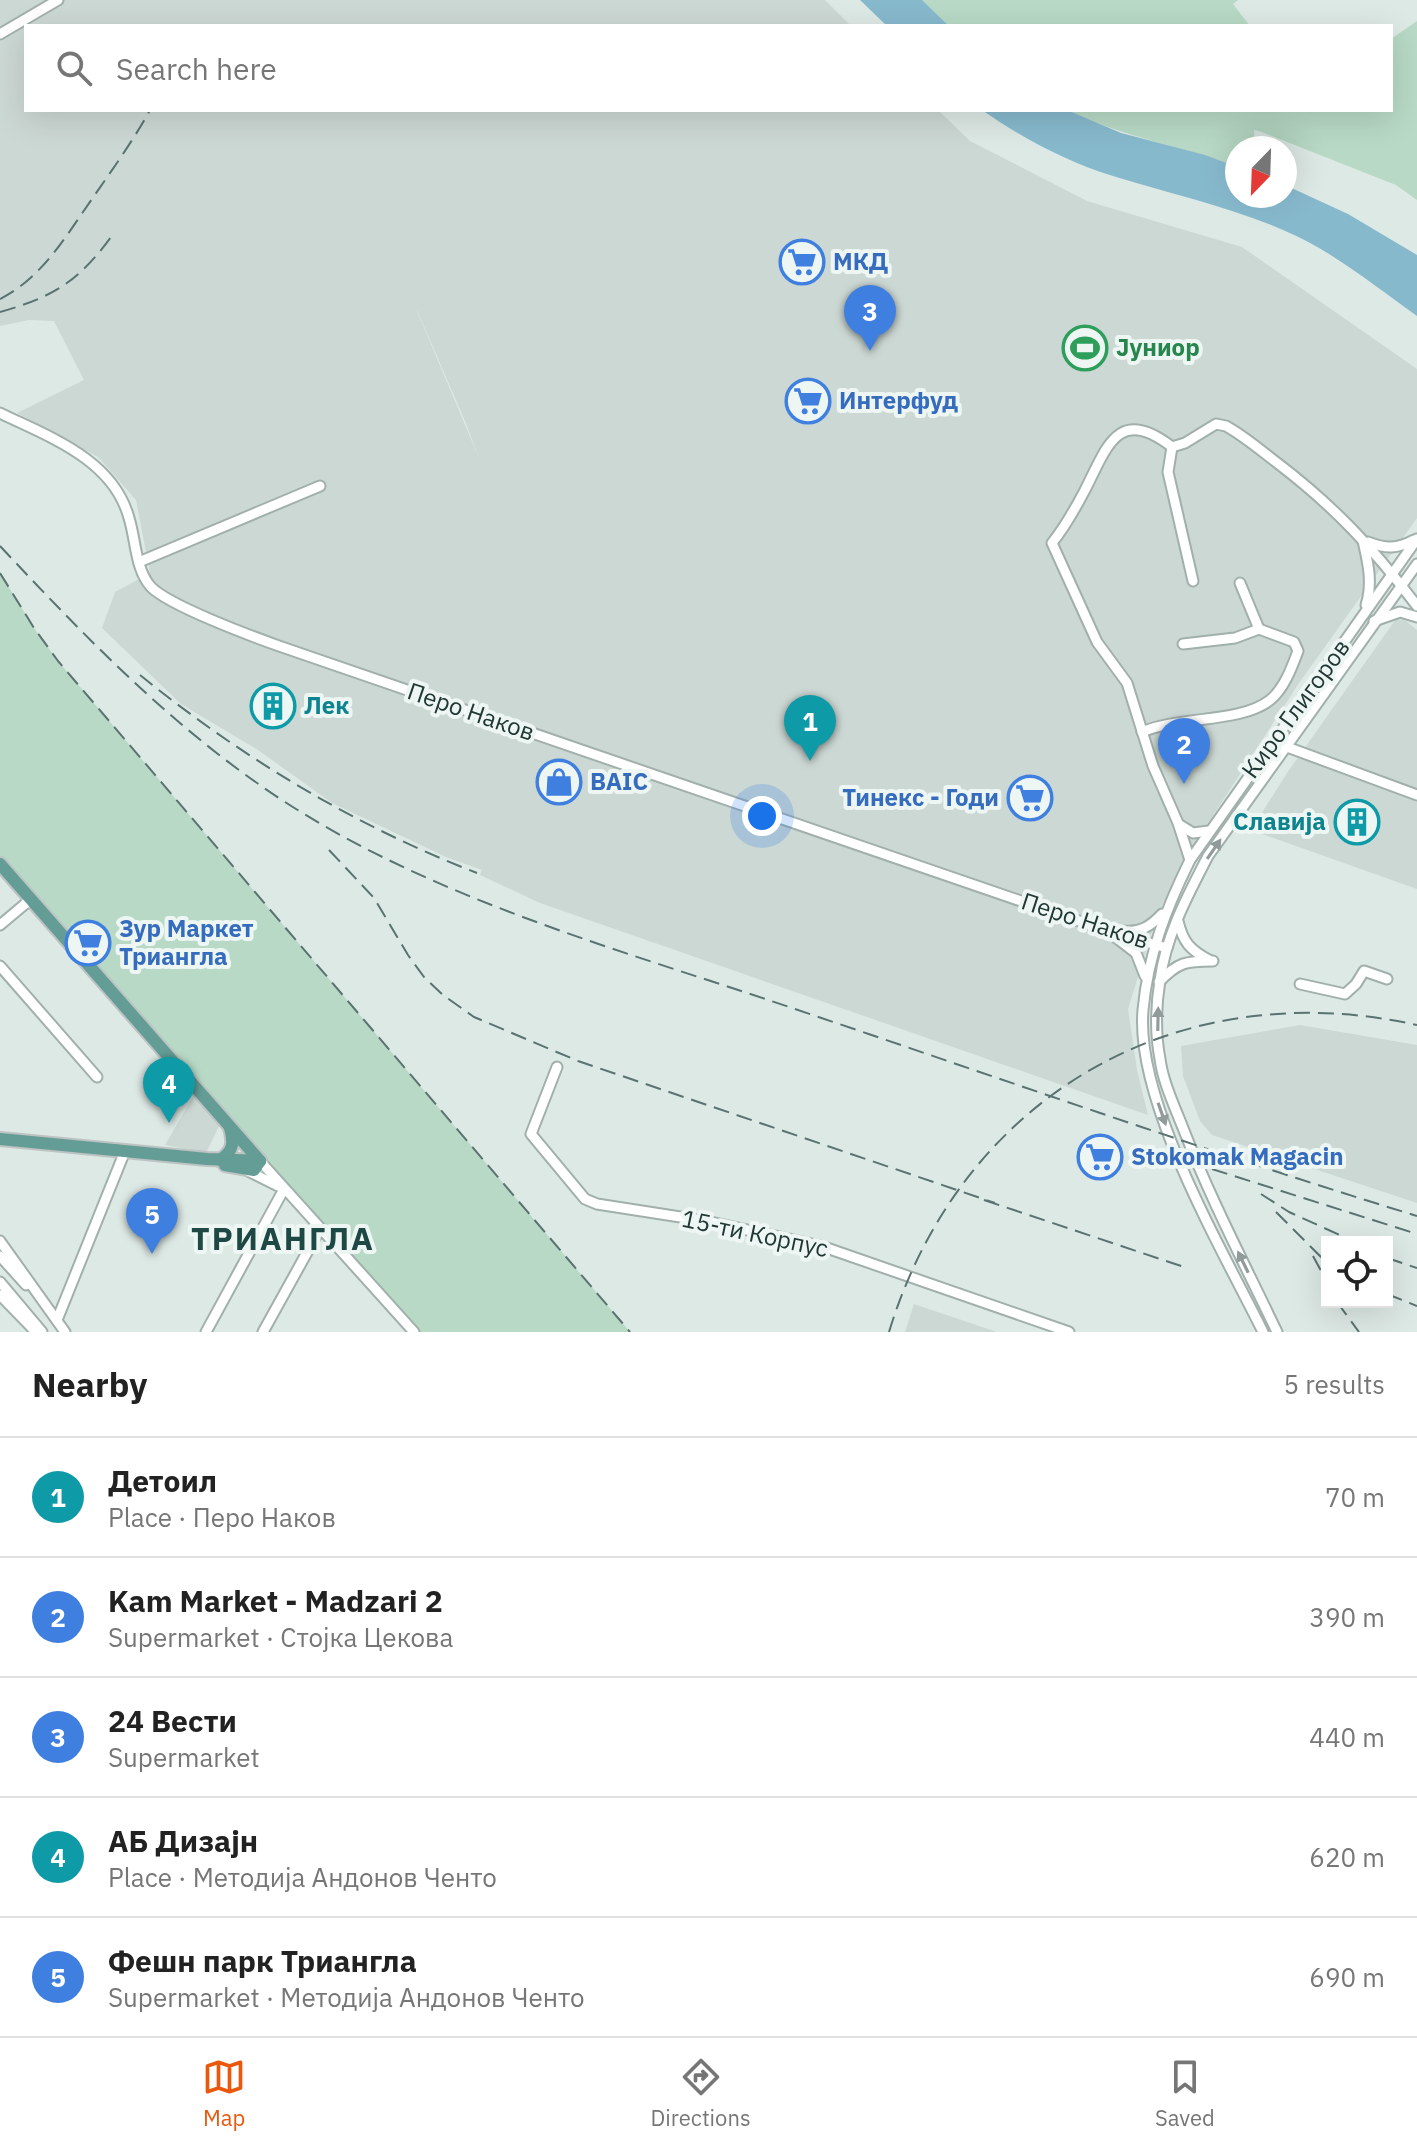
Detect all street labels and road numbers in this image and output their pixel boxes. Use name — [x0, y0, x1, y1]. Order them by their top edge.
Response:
street label: Киро Глигоров — [1234, 632, 1357, 784]
street label: Перо Наков — [404, 674, 539, 748]
street label: Перо Наков — [1017, 884, 1153, 956]
street label: 15-ти Корпус — [679, 1202, 831, 1264]

